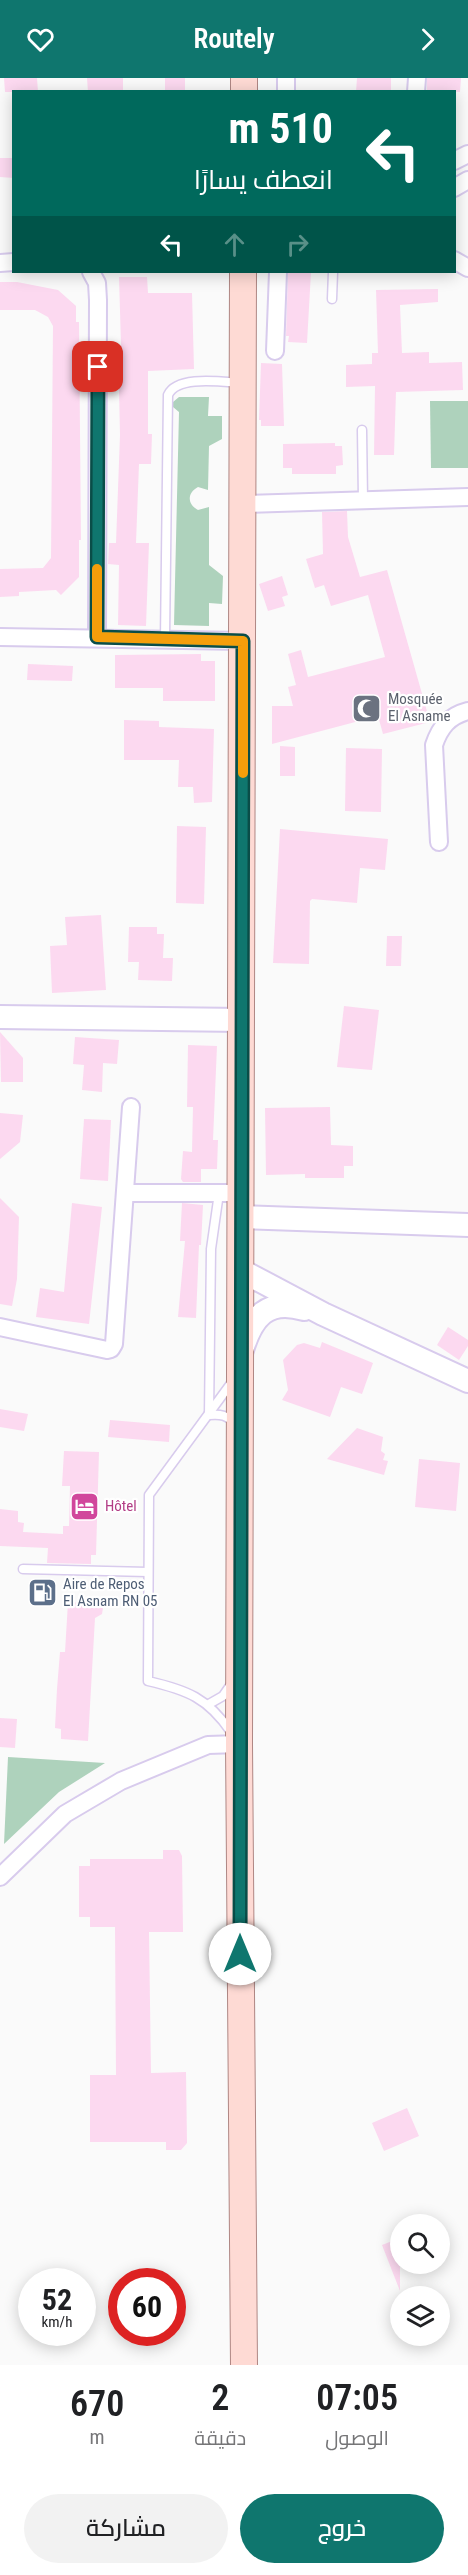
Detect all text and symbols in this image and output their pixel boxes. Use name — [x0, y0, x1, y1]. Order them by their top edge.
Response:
icon: heart — [24, 23, 57, 56]
text: Routely — [193, 23, 275, 55]
icon: forward — [411, 23, 444, 56]
text: 510 m — [228, 104, 333, 153]
icon: left — [354, 114, 432, 192]
text: انعطف يسارًا — [194, 164, 333, 196]
icon: left — [155, 228, 188, 261]
icon: ahead — [218, 228, 251, 261]
icon: right — [281, 228, 314, 261]
pin — [72, 341, 123, 392]
icon: arrive — [81, 350, 114, 383]
place label: Mosquée El Asname — [388, 690, 451, 725]
mosque icon: Mosquée El Asname — [351, 692, 383, 724]
hotel icon: Hôtel — [68, 1490, 100, 1522]
place label: Hôtel — [105, 1497, 137, 1515]
place label: Aire de Repos El Asnam RN 05 — [63, 1575, 158, 1610]
fuel station icon: Aire de Repos El Asnam RN 05 — [26, 1577, 58, 1609]
position arrow — [208, 1922, 272, 1986]
map controls — [390, 2214, 450, 2346]
button: search — [390, 2214, 450, 2274]
speed limit sign: 60 — [108, 2268, 186, 2346]
text: 52 — [42, 2282, 72, 2317]
button: layers — [390, 2286, 450, 2346]
text: km/h — [42, 2313, 72, 2331]
text: 2 — [211, 2377, 229, 2419]
text: 07:05 — [316, 2377, 398, 2419]
text: 670 — [70, 2383, 124, 2425]
text: m — [90, 2425, 105, 2449]
text: دقيقة — [194, 2426, 246, 2450]
text: الوصول — [325, 2426, 389, 2450]
button: مشاركة — [24, 2494, 228, 2563]
button: خروج — [240, 2494, 444, 2563]

